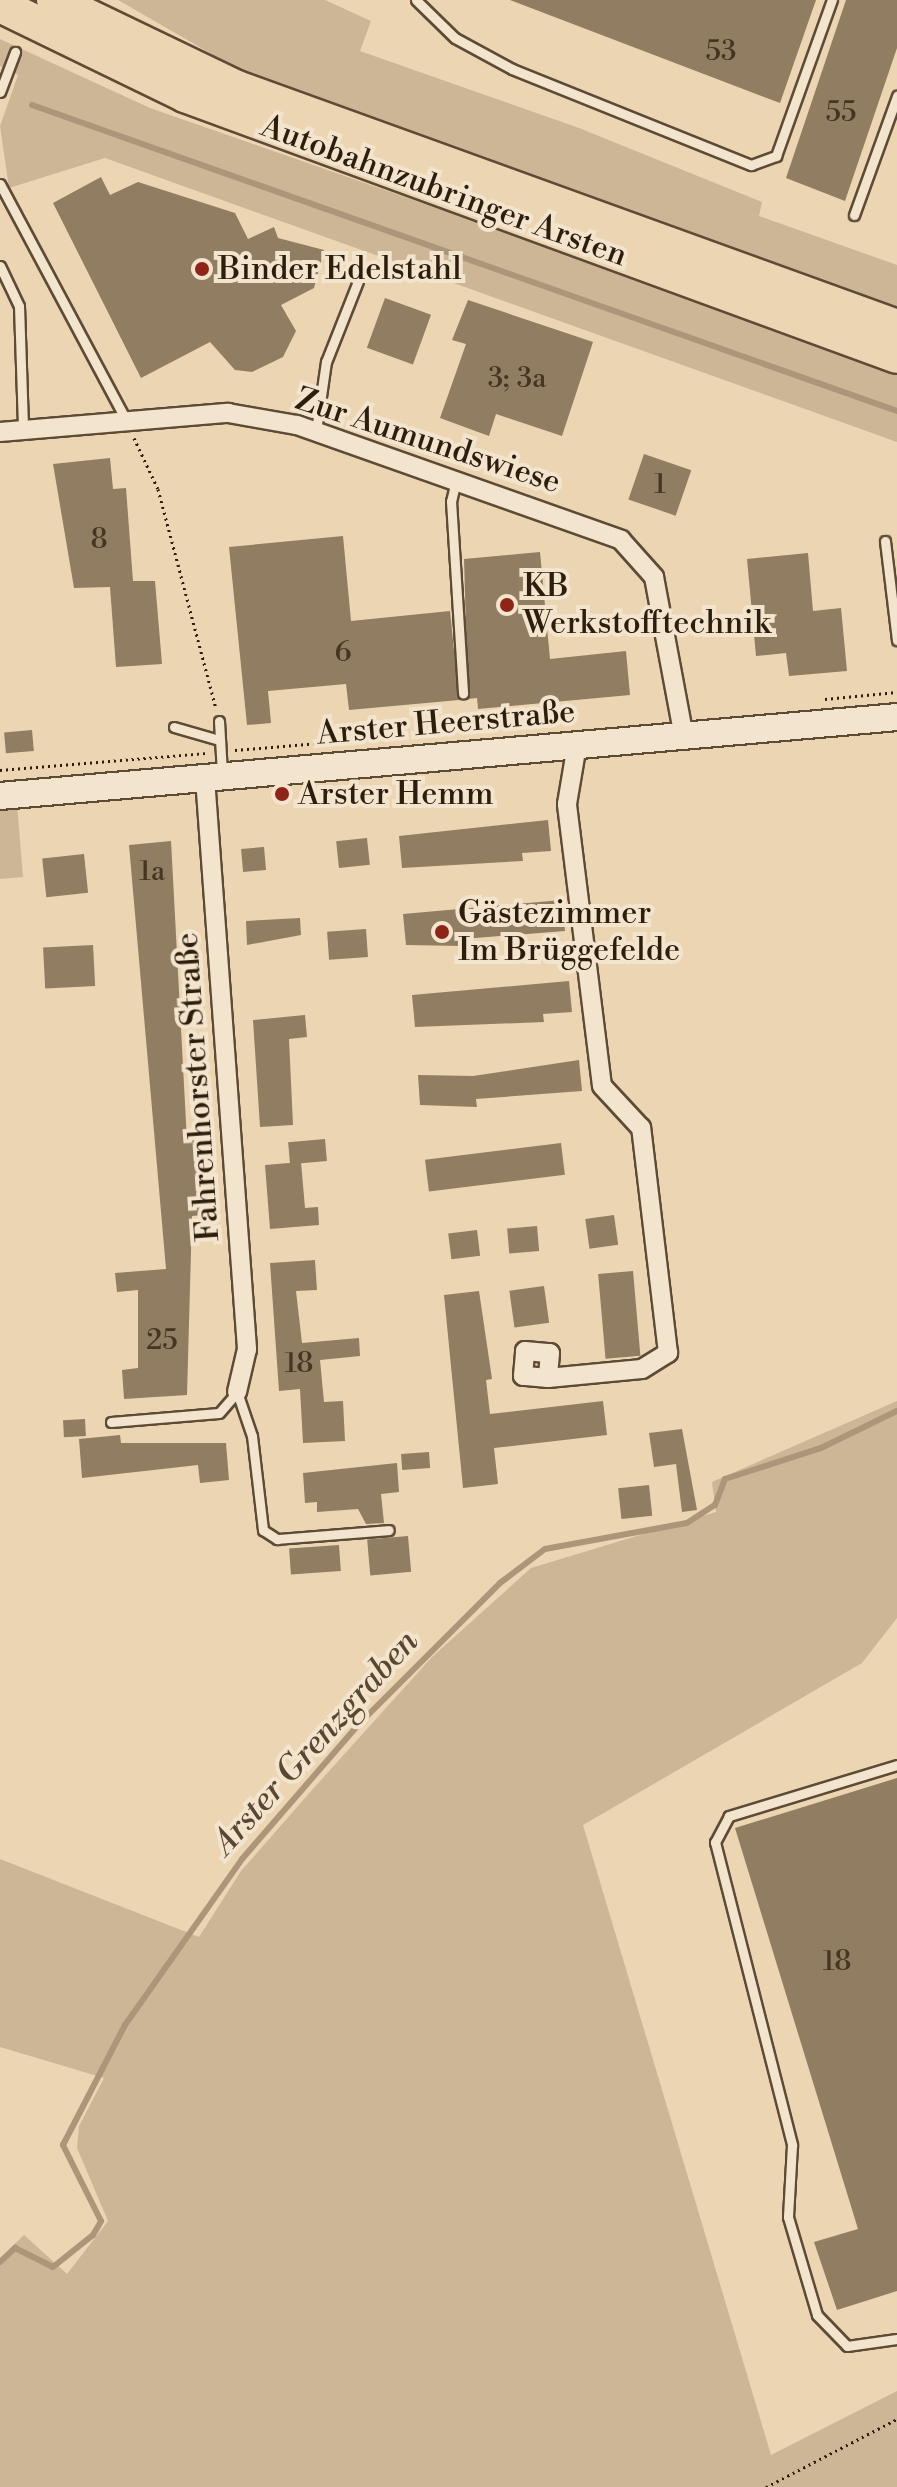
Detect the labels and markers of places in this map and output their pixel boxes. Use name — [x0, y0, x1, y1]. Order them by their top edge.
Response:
place label: Binder Edelstahl — [218, 250, 462, 288]
marker: Binder Edelstahl — [193, 260, 211, 278]
place label: KB Werkstofftechnik — [523, 568, 771, 643]
marker: KB Werkstofftechnik — [498, 596, 516, 614]
place label: Arster Hemm — [298, 775, 494, 813]
marker: Arster Hemm — [273, 785, 291, 803]
place label: Gästezimmer Im Brüggefelde — [458, 895, 680, 970]
marker: Gästezimmer Im Brüggefelde — [433, 923, 451, 941]

